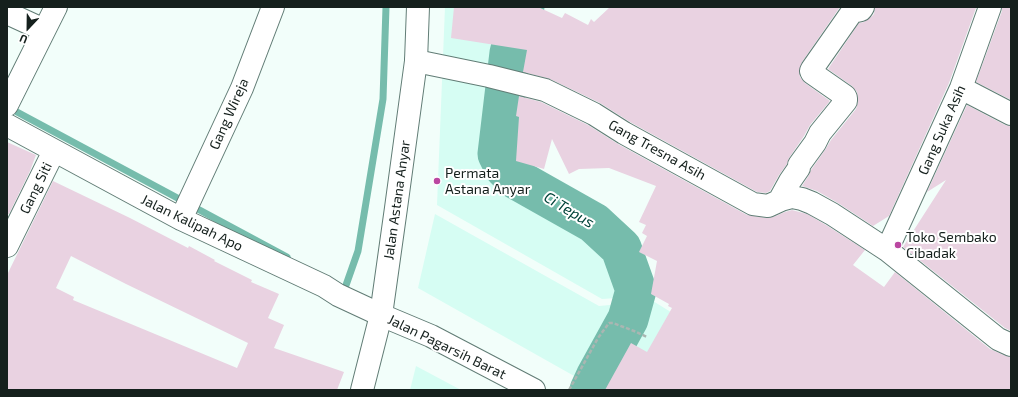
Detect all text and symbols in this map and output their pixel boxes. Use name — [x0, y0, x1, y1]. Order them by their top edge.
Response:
north arrow — [8, 8, 48, 48]
text: U — [17, 32, 29, 47]
street label: Gang Wireja — [206, 76, 252, 152]
street label: Gang Suka Asih — [915, 82, 969, 178]
street label: Gang Tresna Asih — [605, 116, 709, 184]
street label: Jalan Astana Anyar — [380, 139, 414, 261]
street label: Gang Siti — [16, 159, 56, 217]
place label: Permata Astana Anyar — [445, 165, 530, 198]
marker: Permata Astana Anyar — [432, 176, 442, 186]
water label: Ci Tepus — [541, 188, 597, 232]
street label: Jalan Kalipah Apo — [138, 191, 246, 255]
place label: Toko Sembako Cibadak — [906, 229, 997, 262]
marker: Toko Sembako Cibadak — [893, 240, 903, 250]
street label: Jalan Pagarsih Barat — [385, 311, 509, 383]

